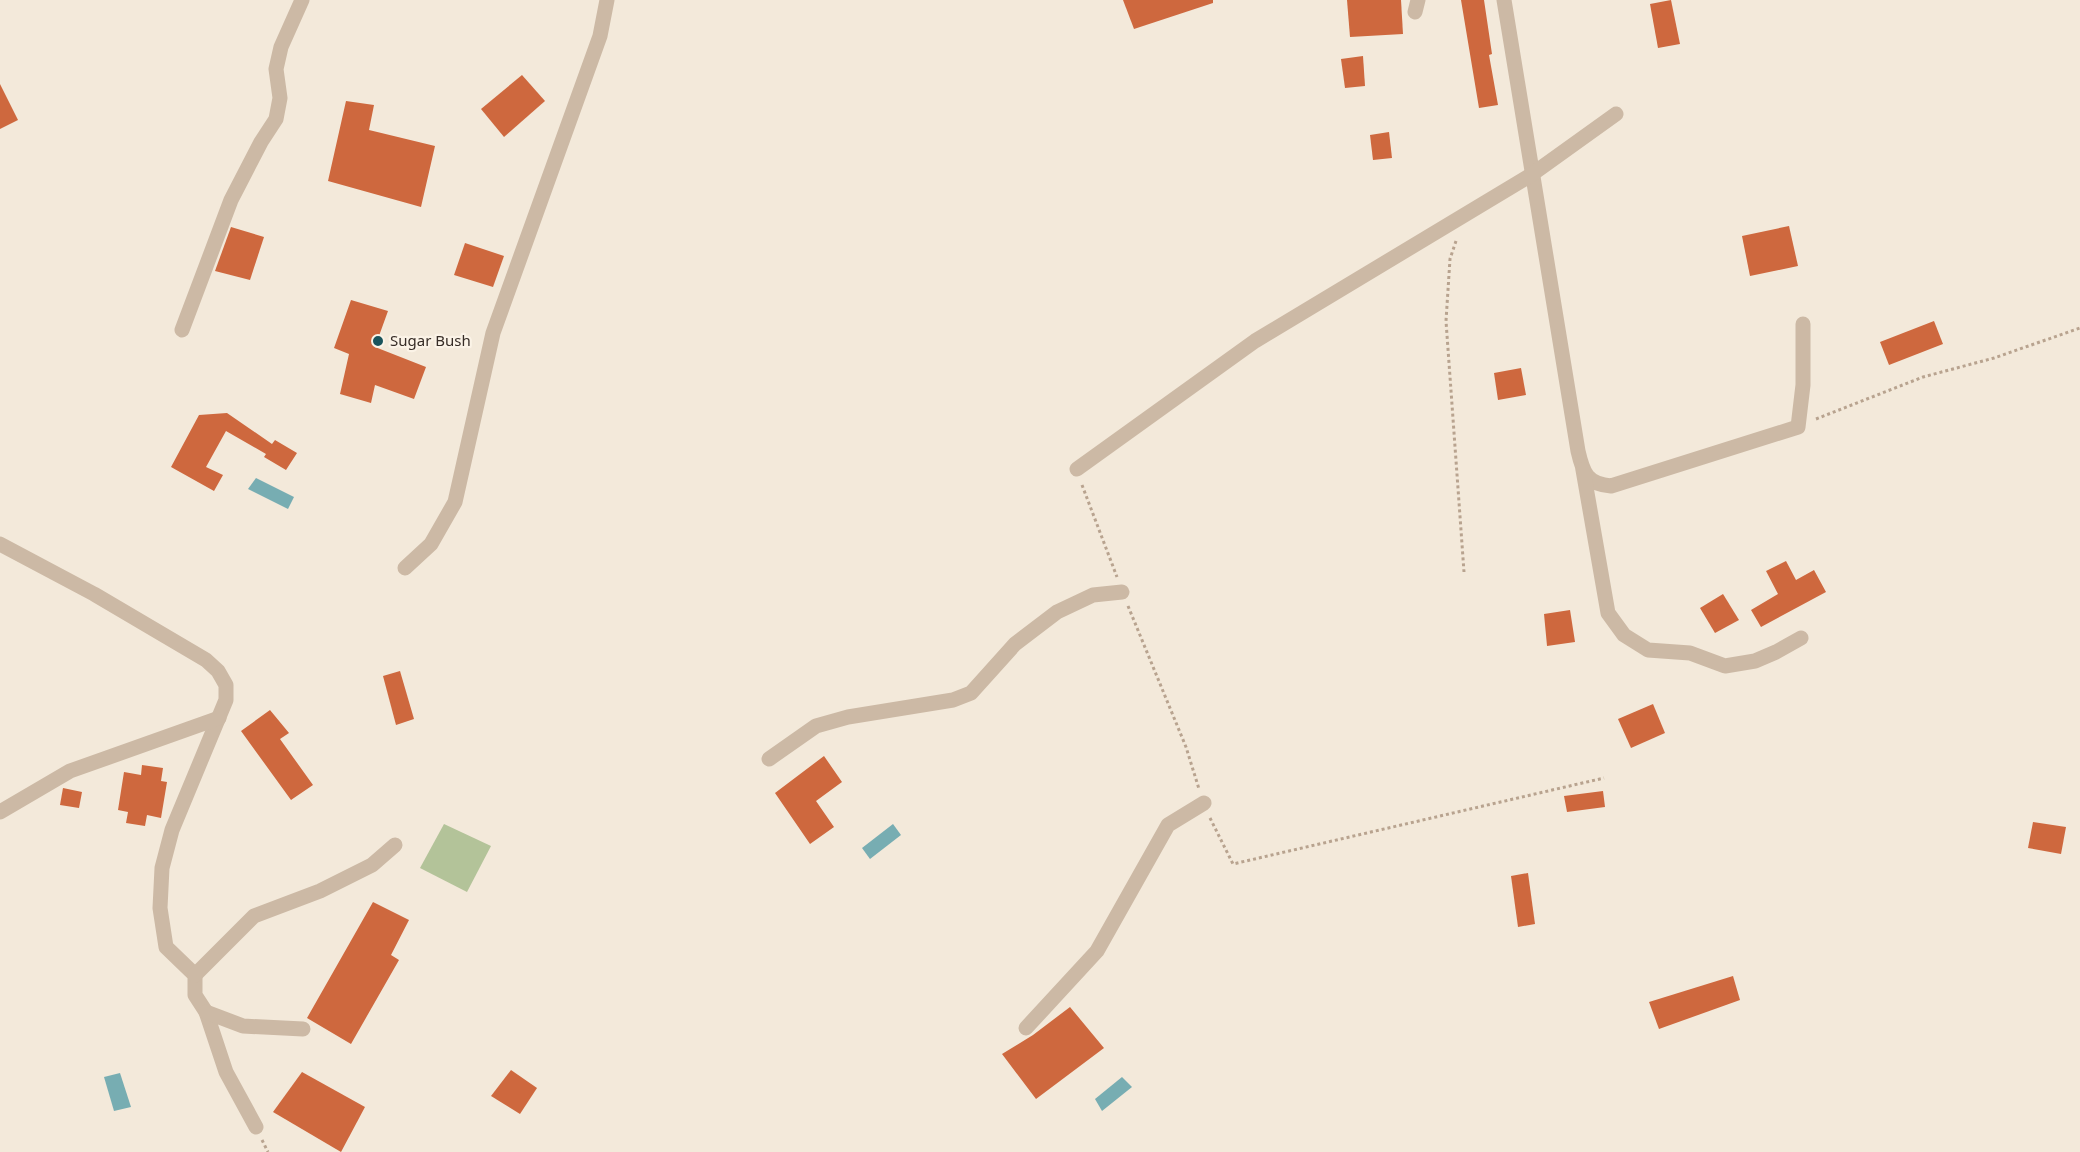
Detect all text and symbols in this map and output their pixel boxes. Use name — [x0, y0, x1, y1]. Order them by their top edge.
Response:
place label: Sugar Bush — [390, 330, 471, 350]
marker: Sugar Bush — [371, 334, 385, 348]

